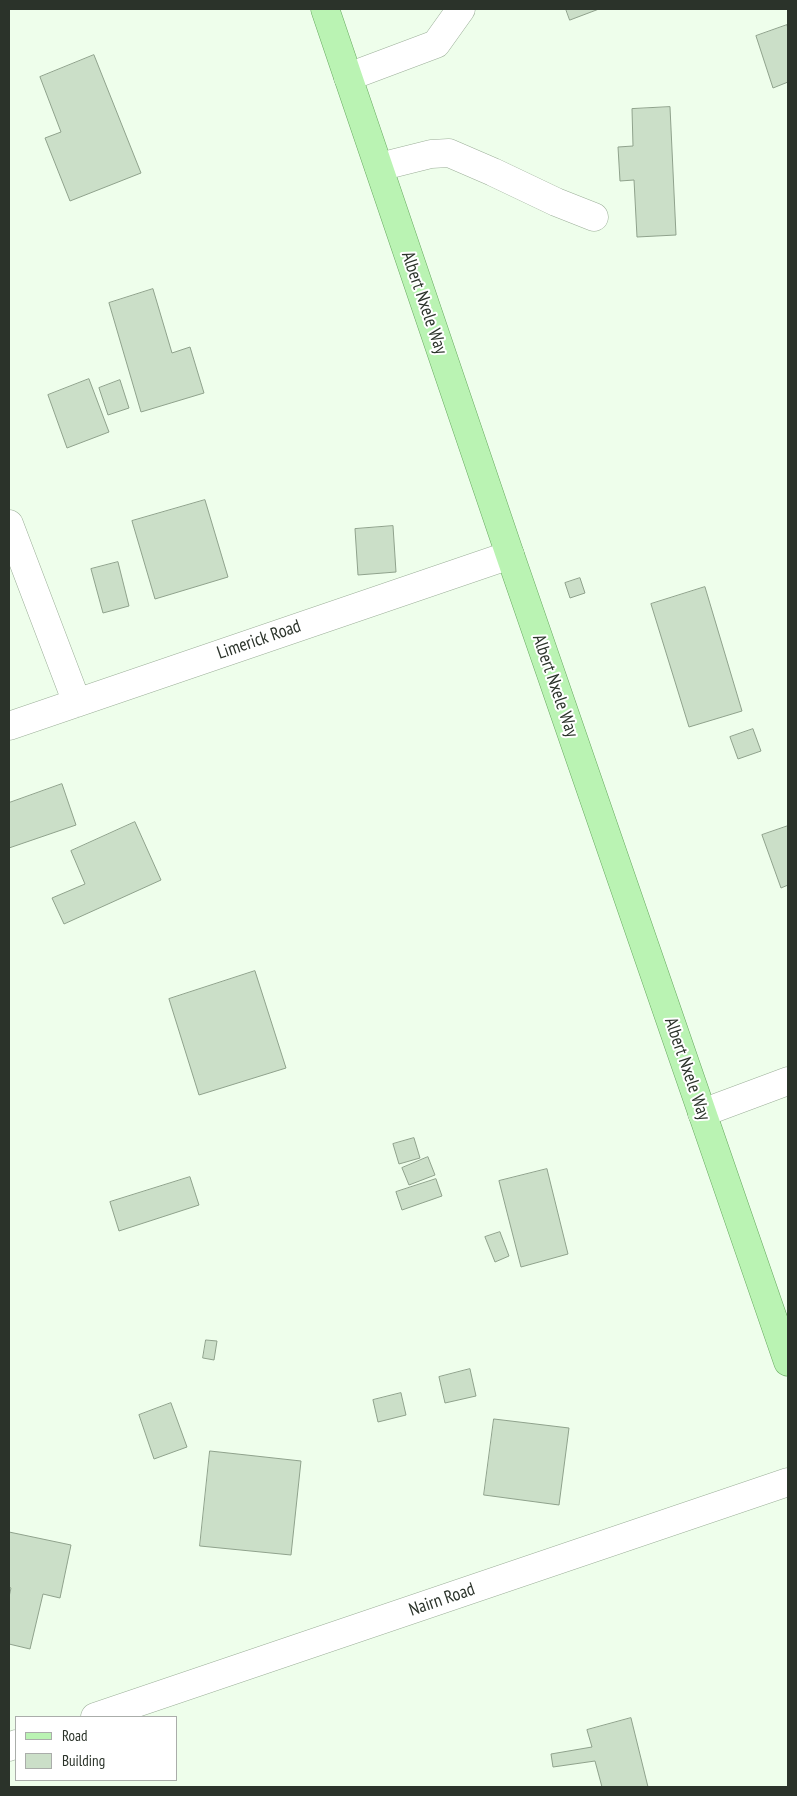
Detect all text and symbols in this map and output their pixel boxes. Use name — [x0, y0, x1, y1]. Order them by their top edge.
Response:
street label: Albert Nxele Way — [396, 249, 452, 357]
street label: Limerick Road — [214, 616, 304, 664]
street label: Albert Nxele Way — [527, 632, 583, 740]
street label: Albert Nxele Way — [659, 1015, 715, 1123]
street label: Nairn Road — [406, 1579, 478, 1621]
legend — [15, 1716, 178, 1781]
text: Road — [62, 1726, 88, 1745]
text: Building — [62, 1751, 105, 1770]

